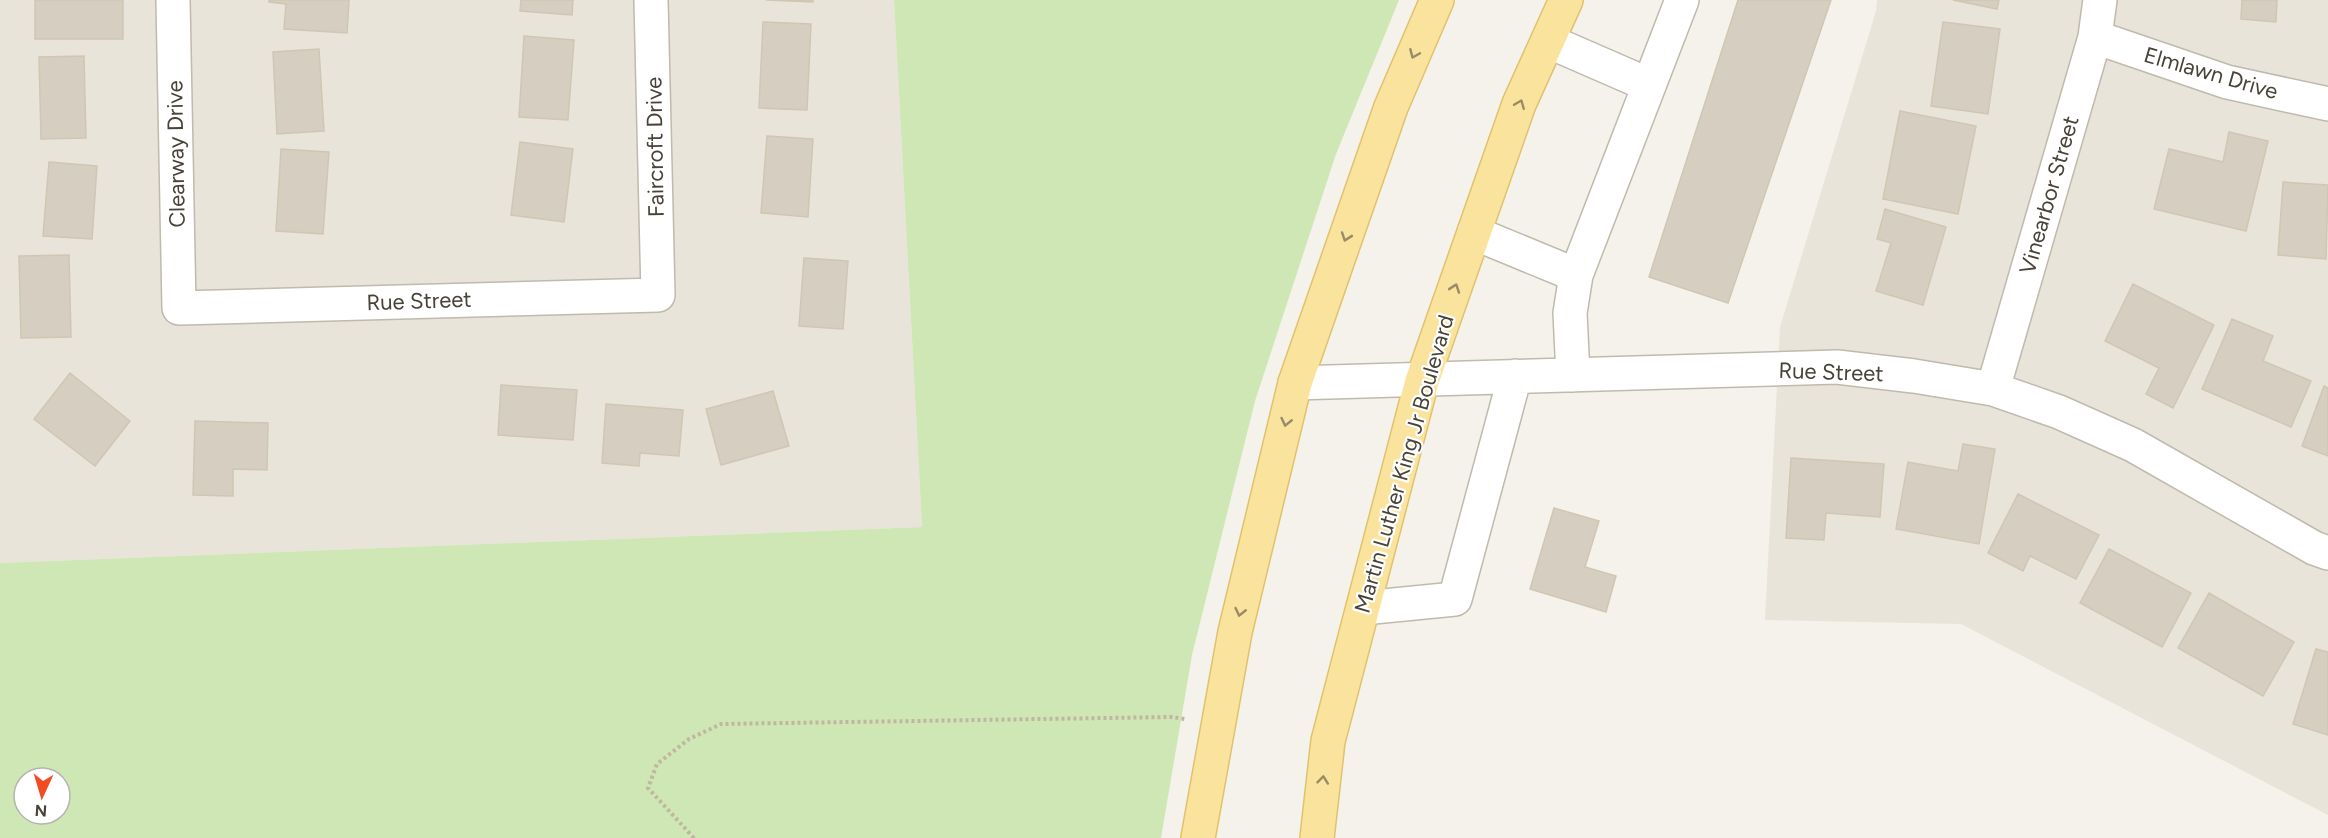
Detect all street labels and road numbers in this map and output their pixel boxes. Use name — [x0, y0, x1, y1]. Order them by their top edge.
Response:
street label: Elmlawn Drive — [2141, 41, 2281, 105]
street label: Faircroft Drive — [640, 77, 670, 217]
street label: Clearway Drive — [161, 80, 191, 228]
street label: Vinearbor Street — [2014, 113, 2084, 277]
street label: Rue Street — [366, 286, 472, 316]
street label: Martin Luther King Jr Boulevard — [1348, 312, 1460, 616]
street label: Rue Street — [1778, 357, 1884, 387]

